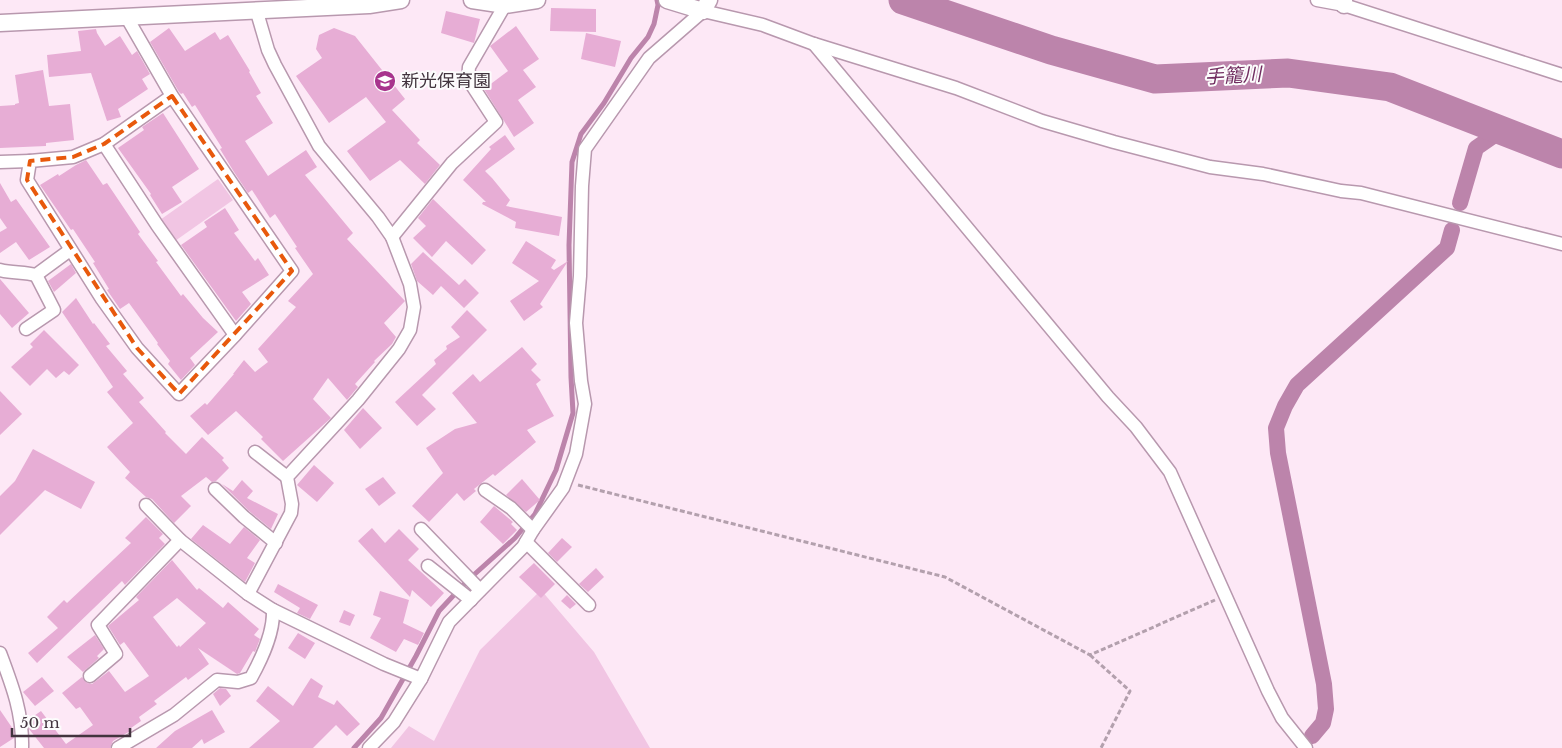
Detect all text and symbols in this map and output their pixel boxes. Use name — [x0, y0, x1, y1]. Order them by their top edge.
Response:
water label: 手籠川 — [1204, 62, 1264, 88]
school or university icon: 新光保育園 — [373, 69, 397, 93]
place label: 新光保育園 — [401, 70, 491, 92]
scale bar — [12, 706, 130, 738]
text: 50 m — [20, 713, 60, 732]

